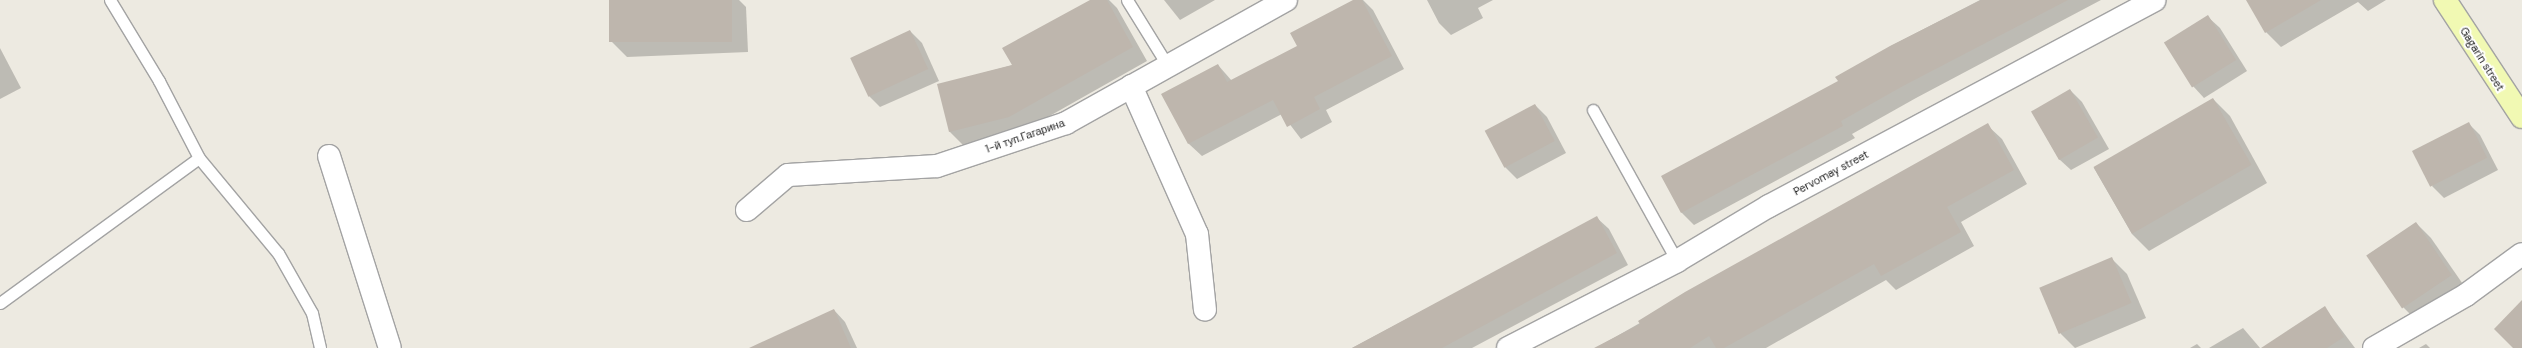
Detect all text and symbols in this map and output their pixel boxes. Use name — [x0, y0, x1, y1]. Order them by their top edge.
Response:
street label: Gagarin street — [2457, 25, 2507, 93]
street label: 1-й туп.Гагарина — [984, 116, 1066, 156]
street label: Pervomay street — [1791, 148, 1871, 198]

